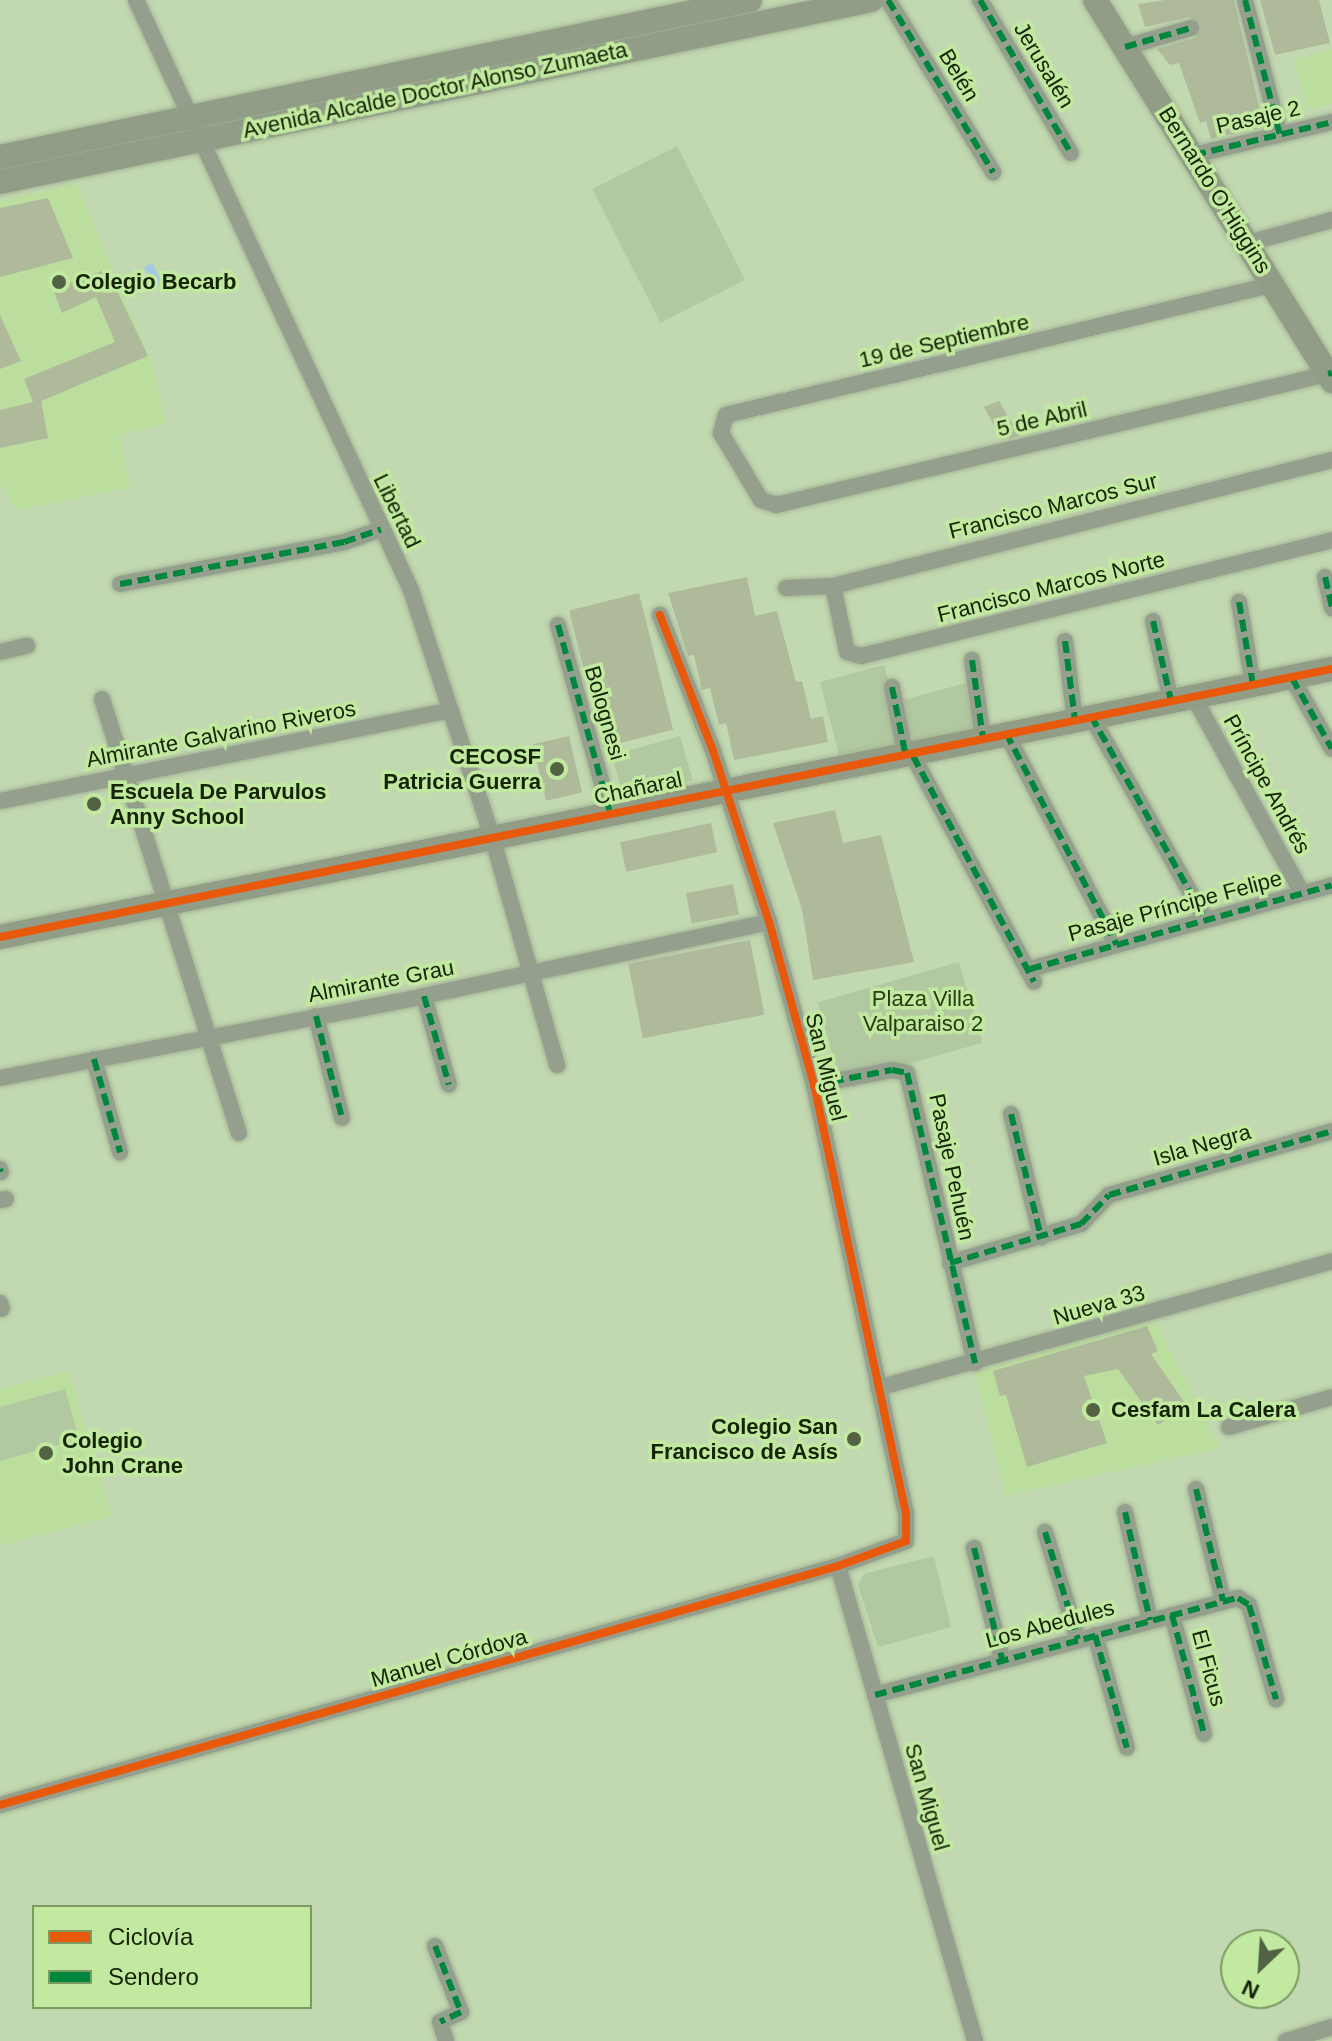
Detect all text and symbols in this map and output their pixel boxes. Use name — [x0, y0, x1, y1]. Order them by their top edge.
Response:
street label: Jerusalén — [1008, 17, 1080, 113]
street label: Avenida Alcalde Doctor Alonso Zumaeta — [239, 36, 631, 144]
street label: Belén — [933, 44, 985, 106]
street label: Pasaje 2 — [1213, 95, 1303, 139]
street label: Bernardo O'Higgins — [1153, 102, 1277, 278]
place label: Colegio Becarb — [75, 269, 236, 295]
marker: Colegio Becarb — [50, 273, 68, 291]
street label: 19 de Septiembre — [856, 309, 1032, 373]
street label: 5 de Abril — [994, 396, 1090, 442]
street label: Francisco Marcos Sur — [946, 467, 1160, 545]
street label: Libertad — [368, 469, 426, 553]
street label: Francisco Marcos Norte — [935, 546, 1167, 628]
street label: Bolognesi — [579, 663, 631, 763]
street label: Almirante Galvarino Riveros — [84, 695, 358, 773]
street label: Príncipe Andrés — [1218, 709, 1316, 859]
place label: CECOSF Patricia Guerra — [383, 743, 541, 794]
marker: CECOSF Patricia Guerra — [548, 760, 566, 778]
street label: Chañaral — [592, 766, 684, 810]
place label: Escuela De Parvulos Anny School — [110, 778, 326, 830]
marker: Escuela De Parvulos Anny School — [85, 795, 103, 813]
street label: Pasaje Príncipe Felipe — [1065, 865, 1285, 947]
street label: Almirante Grau — [306, 954, 456, 1008]
park label: Plaza Villa Valparaiso 2 — [863, 985, 983, 1036]
street label: San Miguel — [800, 1010, 852, 1124]
street label: Pasaje Pehuén — [924, 1091, 980, 1243]
street label: Isla Negra — [1150, 1118, 1254, 1172]
street label: Nueva 33 — [1050, 1279, 1148, 1331]
place label: Cesfam La Calera — [1111, 1397, 1296, 1423]
marker: Cesfam La Calera — [1082, 1399, 1104, 1421]
place label: Colegio San Francisco de Asís — [650, 1413, 838, 1464]
place label: Colegio John Crane — [62, 1427, 183, 1478]
marker: Colegio San Francisco de Asís — [845, 1430, 863, 1448]
marker: Colegio John Crane — [37, 1444, 55, 1462]
street label: Los Abedules — [982, 1594, 1118, 1654]
street label: Manuel Córdova — [368, 1623, 530, 1693]
street label: El Ficus — [1186, 1627, 1232, 1709]
street label: San Miguel — [899, 1740, 955, 1854]
legend — [32, 1905, 312, 2009]
text: Ciclovía — [108, 1923, 193, 1950]
north arrow — [1220, 1929, 1300, 2009]
text: Sendero — [108, 1963, 199, 1990]
text: N — [1238, 1975, 1263, 2004]

